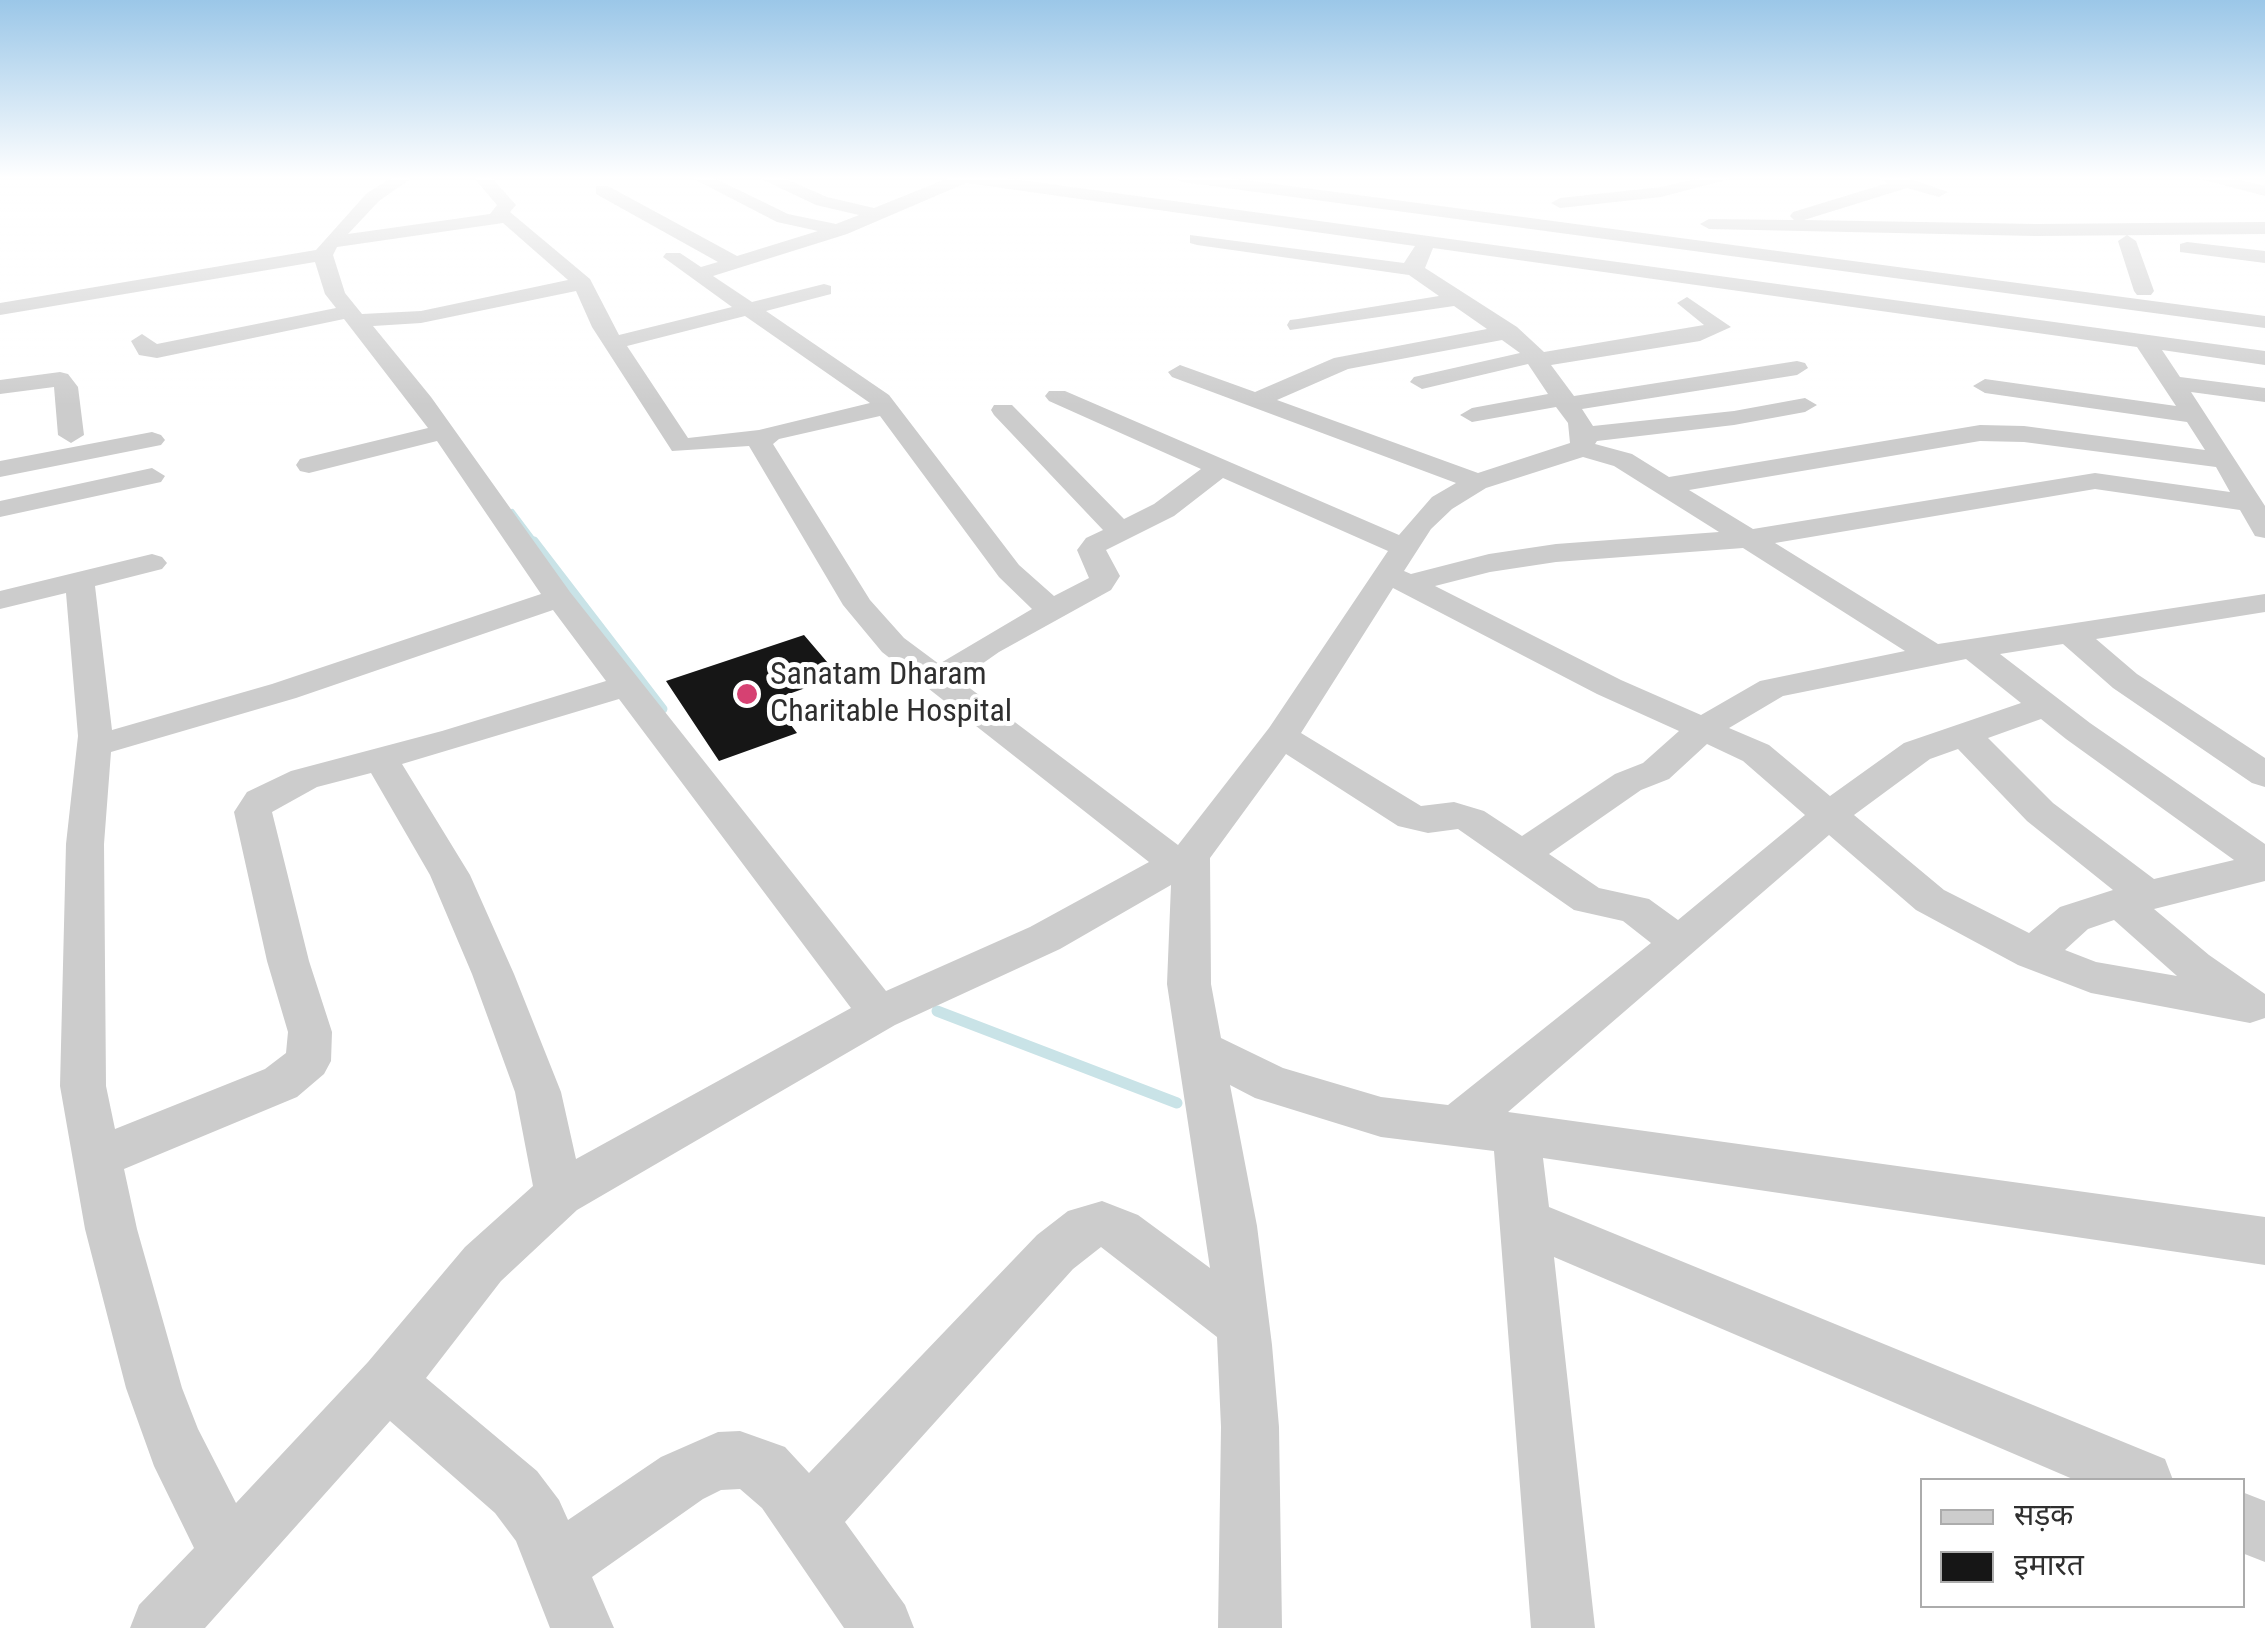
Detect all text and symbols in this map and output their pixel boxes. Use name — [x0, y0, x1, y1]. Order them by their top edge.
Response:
place label: Sanatam Dharam Charitable Hospital — [770, 657, 1012, 732]
marker: Sanatam Dharam Charitable Hospital — [734, 681, 760, 707]
legend — [1920, 1478, 2245, 1608]
text: सड़क — [2014, 1497, 2073, 1532]
text: इमारत — [2014, 1547, 2084, 1582]

